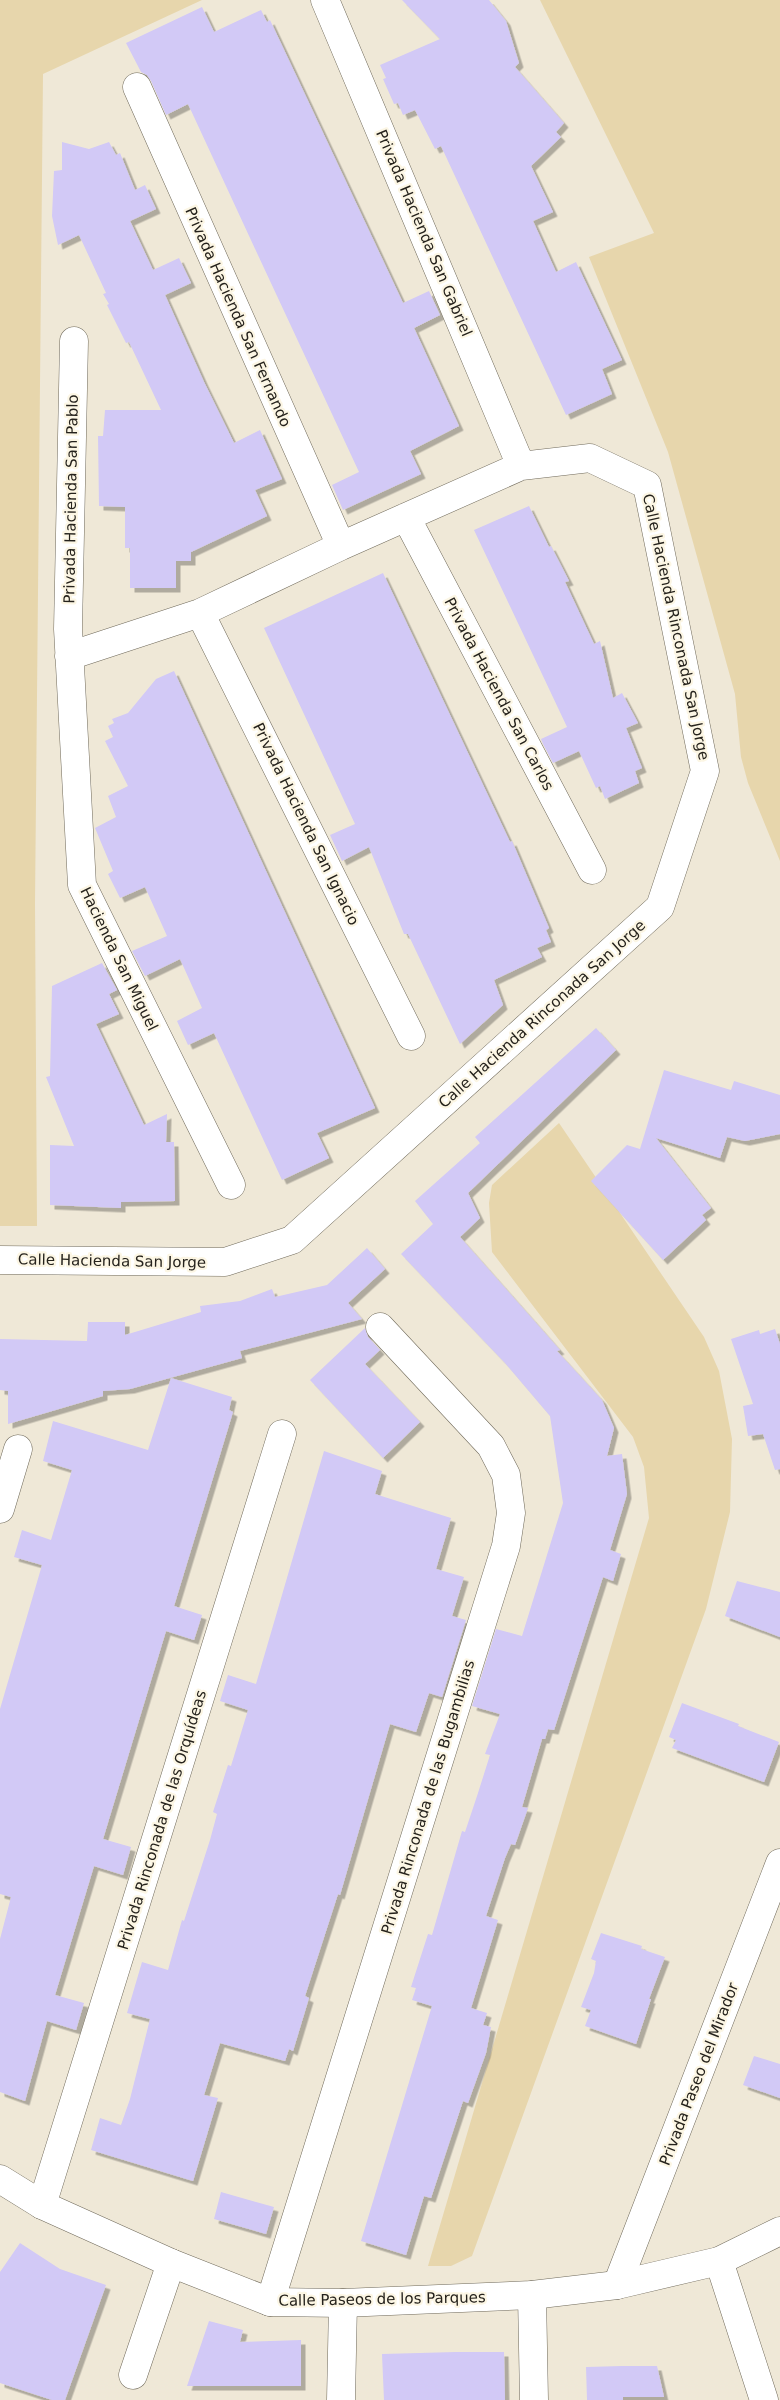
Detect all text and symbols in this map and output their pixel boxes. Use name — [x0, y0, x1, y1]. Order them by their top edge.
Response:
street label: Privada Hacienda San Gabriel — [372, 127, 476, 339]
street label: Privada Hacienda San Fernando — [181, 204, 295, 430]
street label: Privada Hacienda San Pablo — [60, 394, 82, 604]
street label: Calle Hacienda Rinconada San Jorge — [639, 492, 713, 762]
street label: Privada Hacienda San Carlos — [440, 595, 558, 794]
street label: Privada Hacienda San Ignacio — [249, 720, 363, 928]
street label: Hacienda San Miguel — [76, 884, 162, 1034]
street label: Calle Hacienda Rinconada San Jorge — [435, 916, 649, 1112]
street label: Calle Hacienda San Jorge — [18, 1250, 206, 1272]
street label: Privada Rinconada de las Bugambilias — [378, 1657, 478, 1936]
street label: Privada Rinconada de las Orquídeas — [114, 1688, 210, 1952]
street label: Privada Paseo del Mirador — [656, 1979, 743, 2168]
street label: Calle Paseos de los Parques — [278, 2288, 486, 2310]

